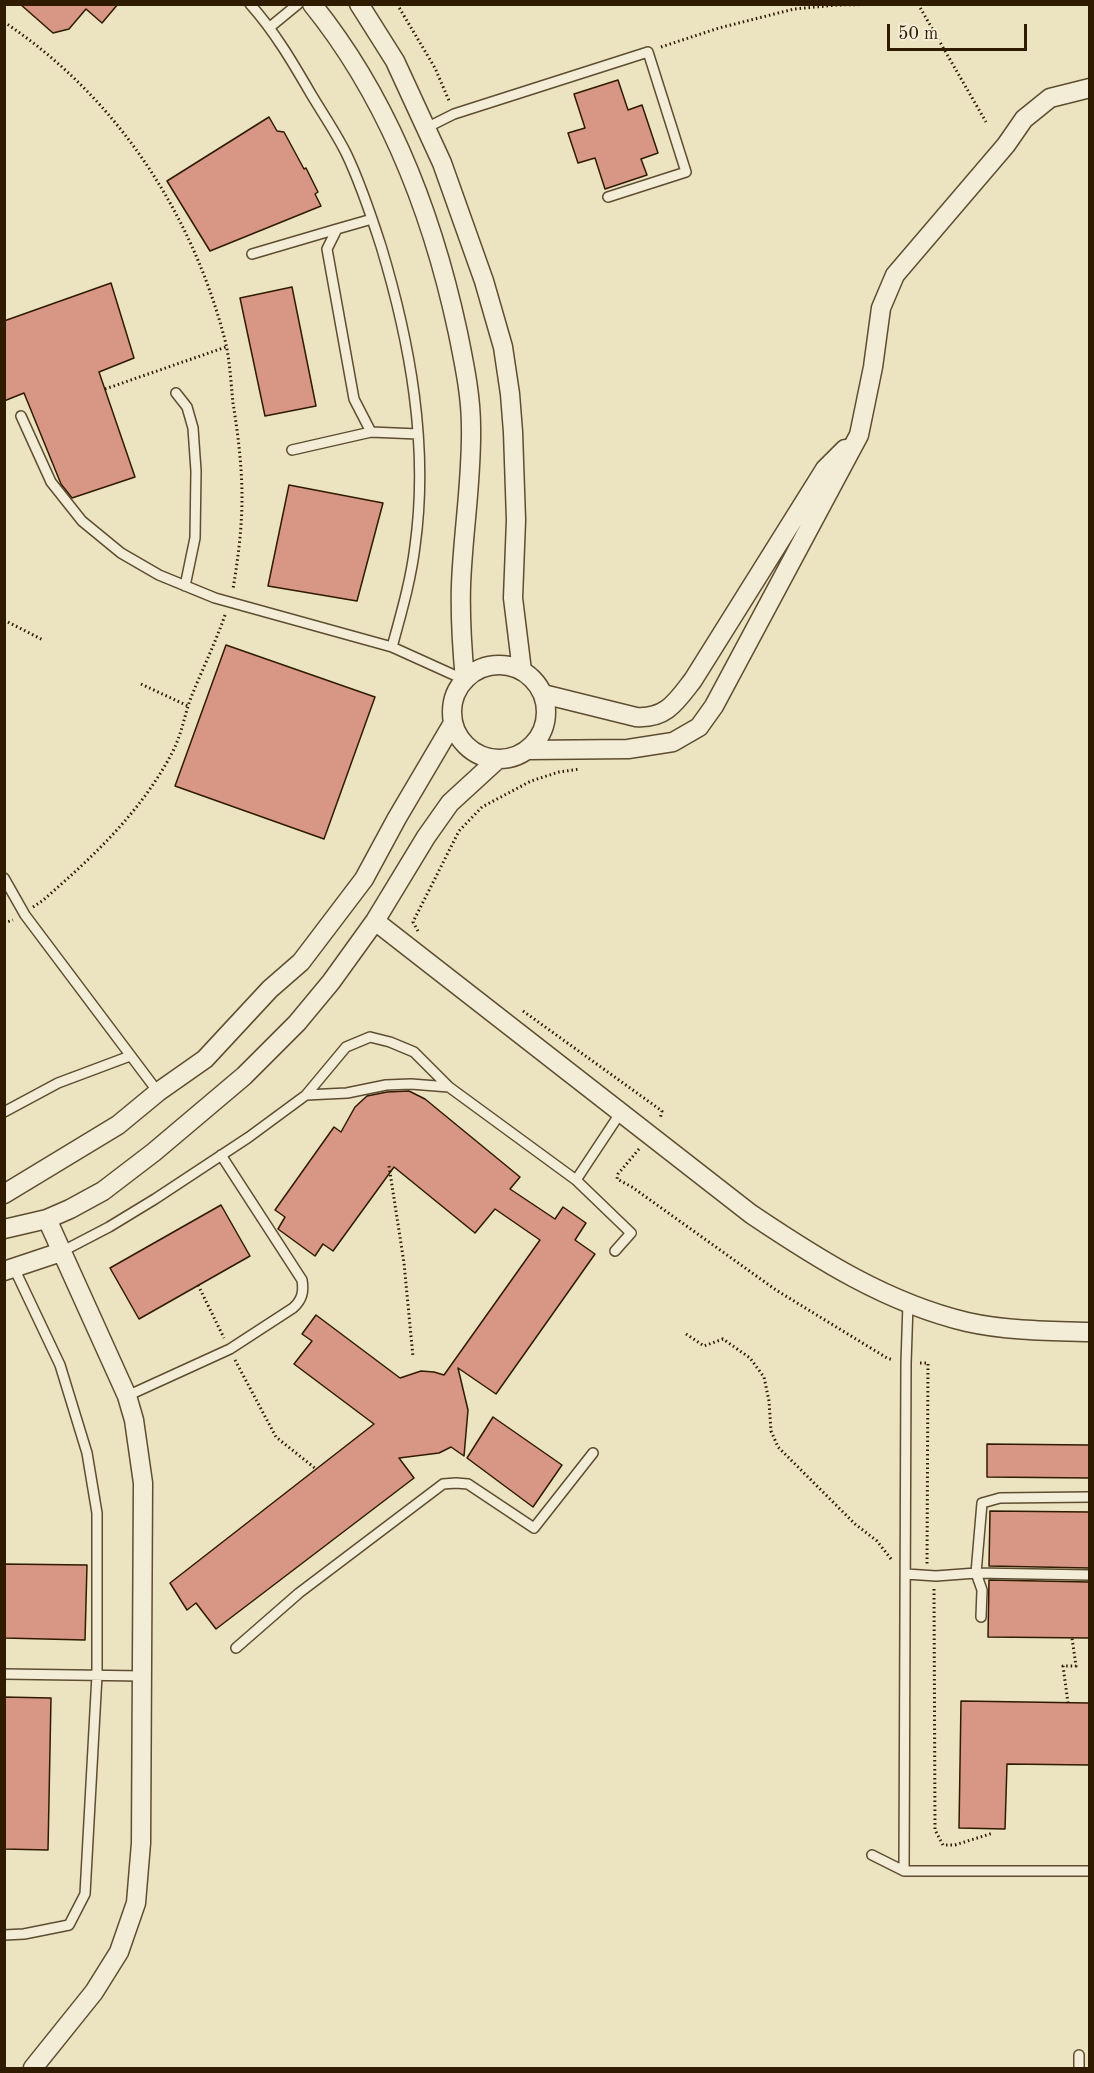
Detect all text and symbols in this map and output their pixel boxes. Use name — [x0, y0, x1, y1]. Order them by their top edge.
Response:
scale bar — [890, 12, 1030, 50]
text: 50 m — [898, 25, 938, 43]

